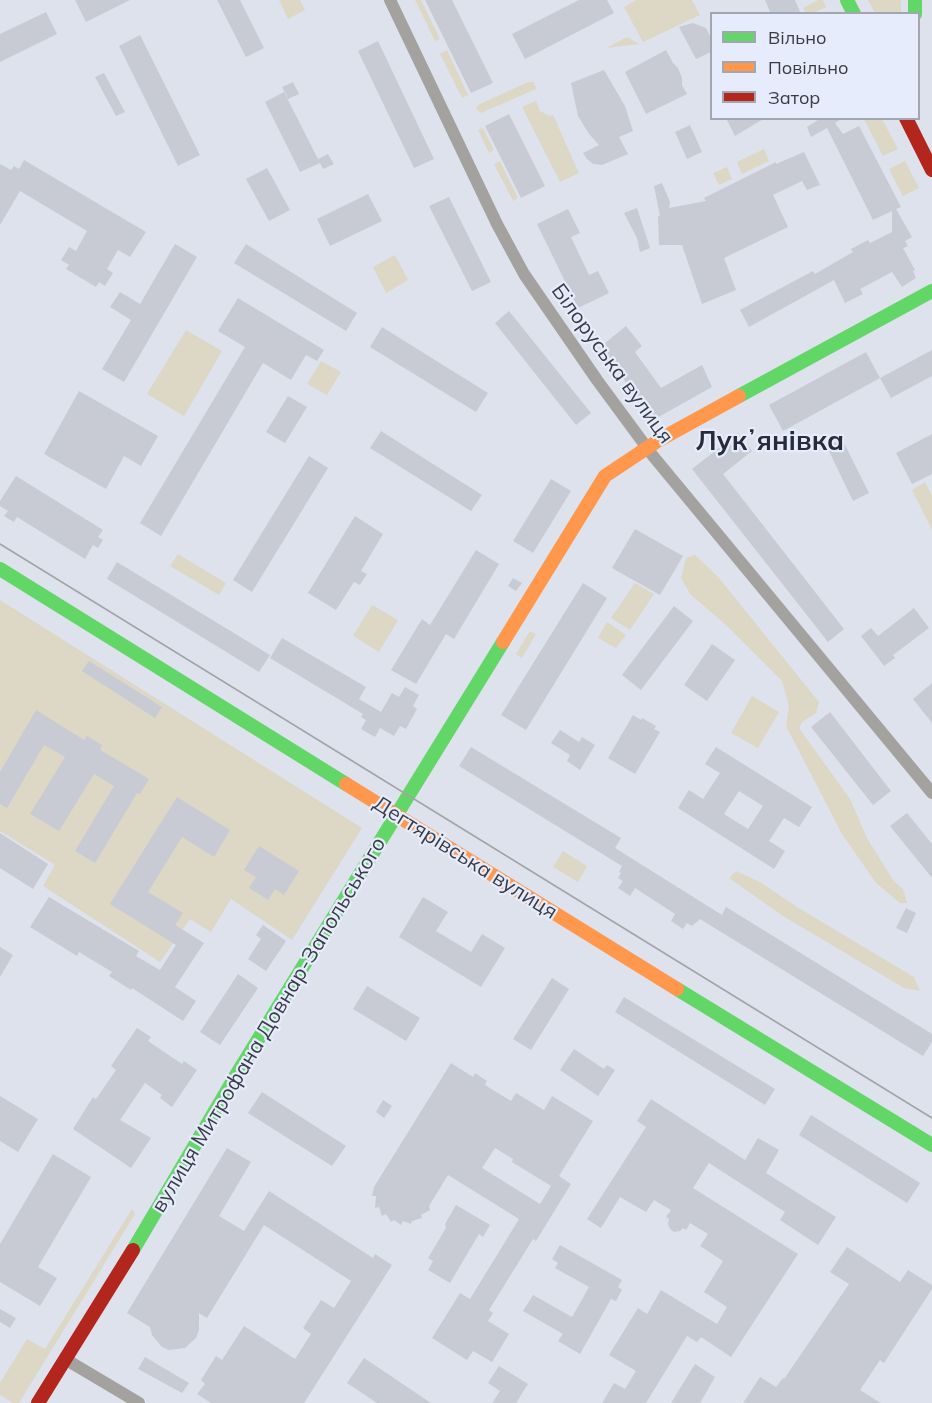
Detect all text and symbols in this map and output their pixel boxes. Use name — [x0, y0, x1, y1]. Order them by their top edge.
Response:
legend — [710, 12, 920, 120]
text: Вільно — [768, 26, 826, 49]
text: Повільно — [768, 56, 848, 79]
text: Затор — [768, 86, 820, 109]
street label: Білоруська вулиця — [546, 279, 678, 449]
district label: Лукʼянівка — [696, 426, 844, 458]
street label: Дегтярівська вулиця — [368, 791, 562, 925]
street label: вулиця Митрофана Довнар-Запольського — [147, 833, 391, 1217]

